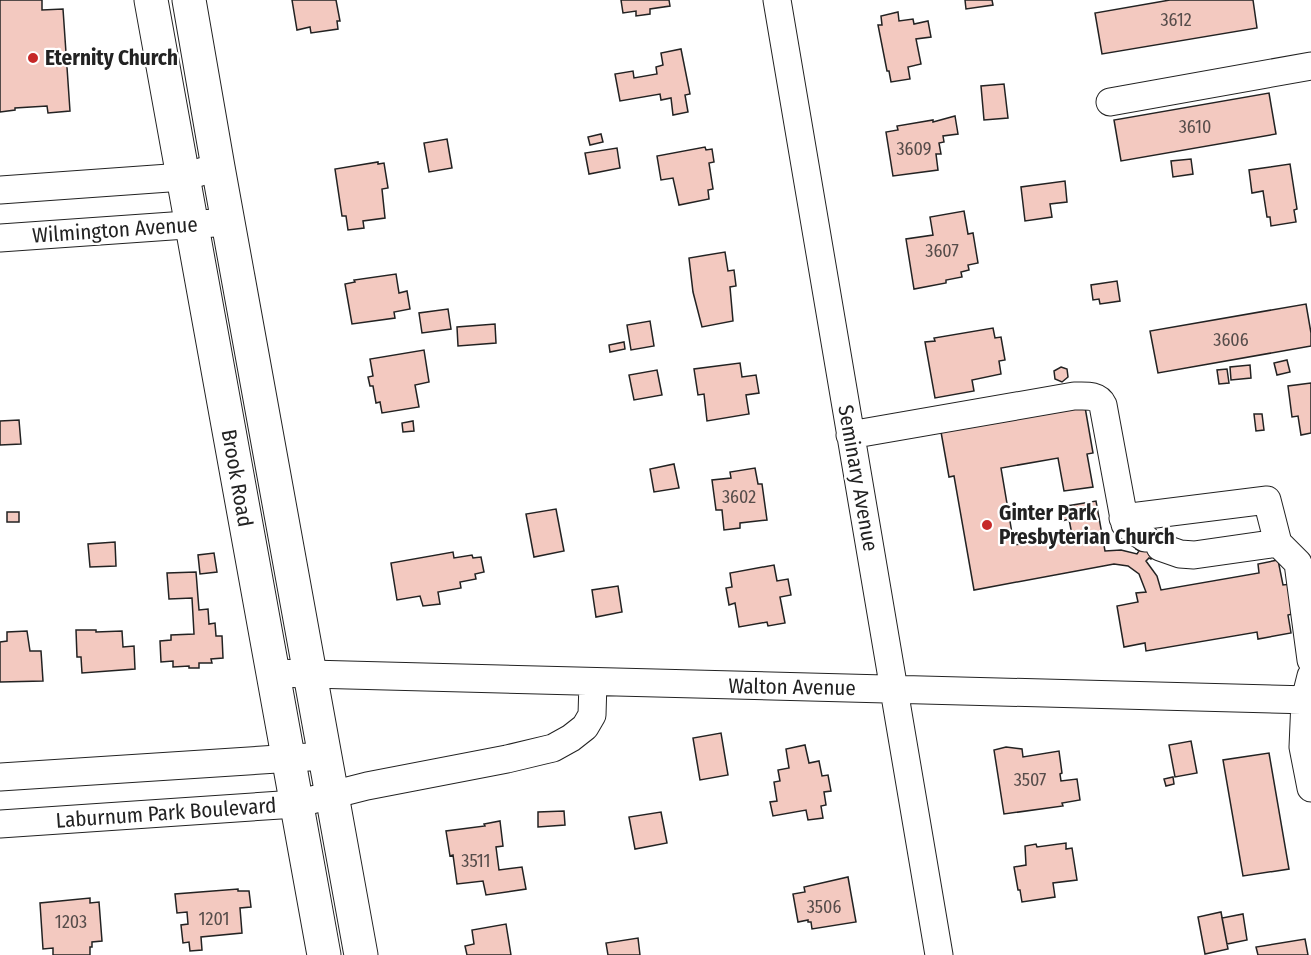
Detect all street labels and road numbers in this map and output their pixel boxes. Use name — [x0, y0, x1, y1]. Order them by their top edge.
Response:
street label: Wilmington Avenue — [31, 211, 199, 249]
street label: Seminary Avenue — [832, 403, 884, 553]
street label: Brook Road — [216, 427, 258, 529]
street label: Walton Avenue — [728, 673, 856, 701]
street label: Laburnum Park Boulevard — [55, 792, 277, 834]

